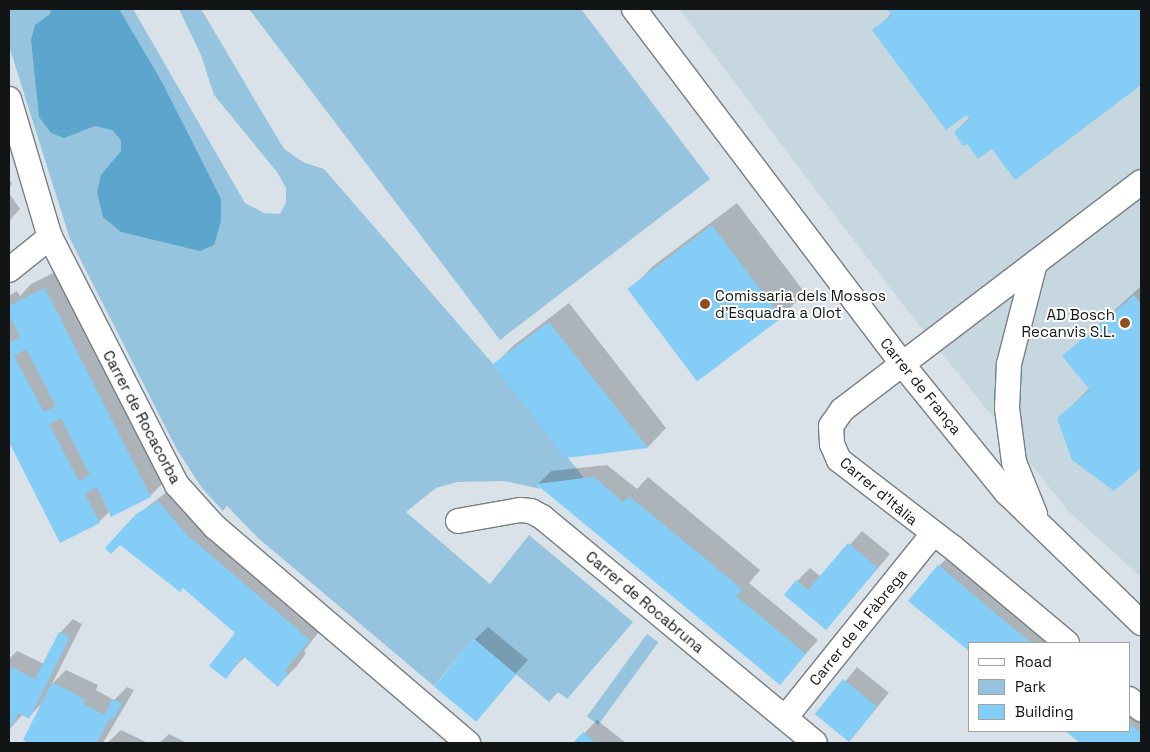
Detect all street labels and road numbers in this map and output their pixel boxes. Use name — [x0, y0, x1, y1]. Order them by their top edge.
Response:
street label: Carrer de França — [877, 334, 965, 438]
street label: Carrer de Rocacorba — [99, 347, 185, 487]
street label: Carrer d'Itàlia — [836, 453, 922, 529]
street label: Carrer de Rocabruna — [582, 547, 708, 657]
street label: Carrer de la Fàbrega — [805, 565, 911, 689]

